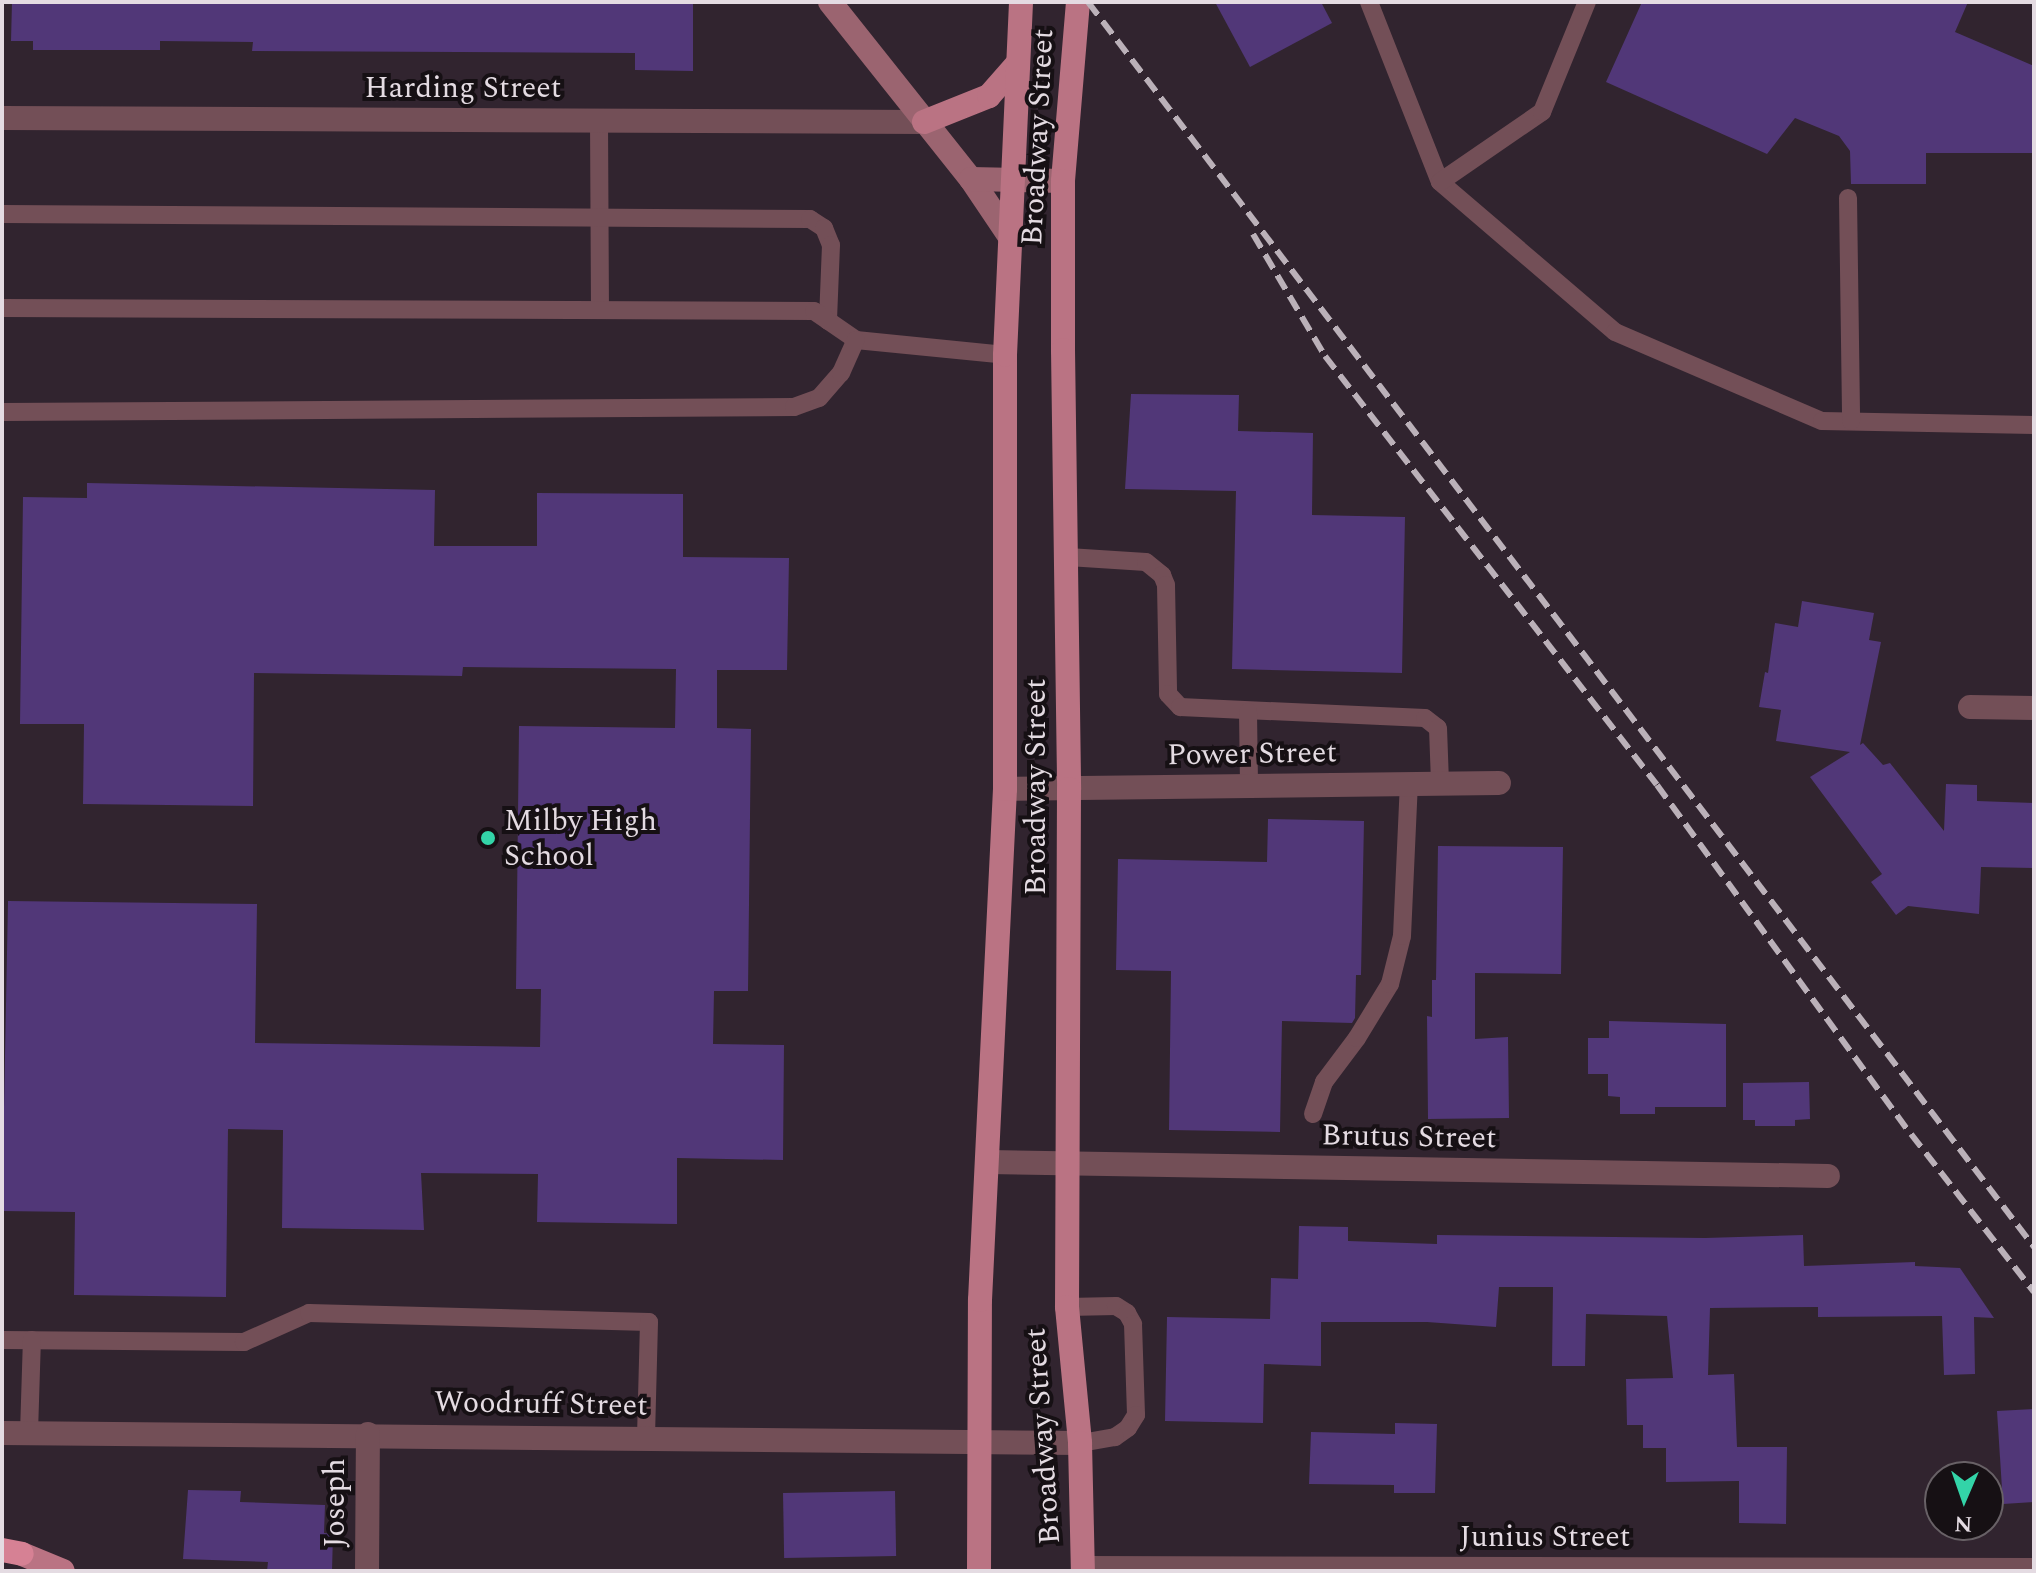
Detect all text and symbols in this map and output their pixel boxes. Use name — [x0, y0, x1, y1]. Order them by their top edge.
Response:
street label: Broadway Street — [1014, 28, 1062, 246]
street label: Harding Street — [365, 70, 561, 106]
street label: Broadway Street — [1018, 678, 1054, 896]
street label: Power Street — [1167, 735, 1337, 773]
place label: Milby High School — [504, 803, 657, 874]
marker: Milby High School — [479, 829, 497, 847]
street label: Brutus Street — [1321, 1117, 1497, 1157]
street label: Broadway Street — [1017, 1326, 1069, 1546]
street label: Woodruff Street — [434, 1384, 648, 1424]
street label: Joseph — [317, 1458, 353, 1548]
north arrow — [1924, 1461, 2004, 1541]
text: N — [1954, 1507, 1973, 1540]
street label: Junius Street — [1460, 1519, 1630, 1555]

